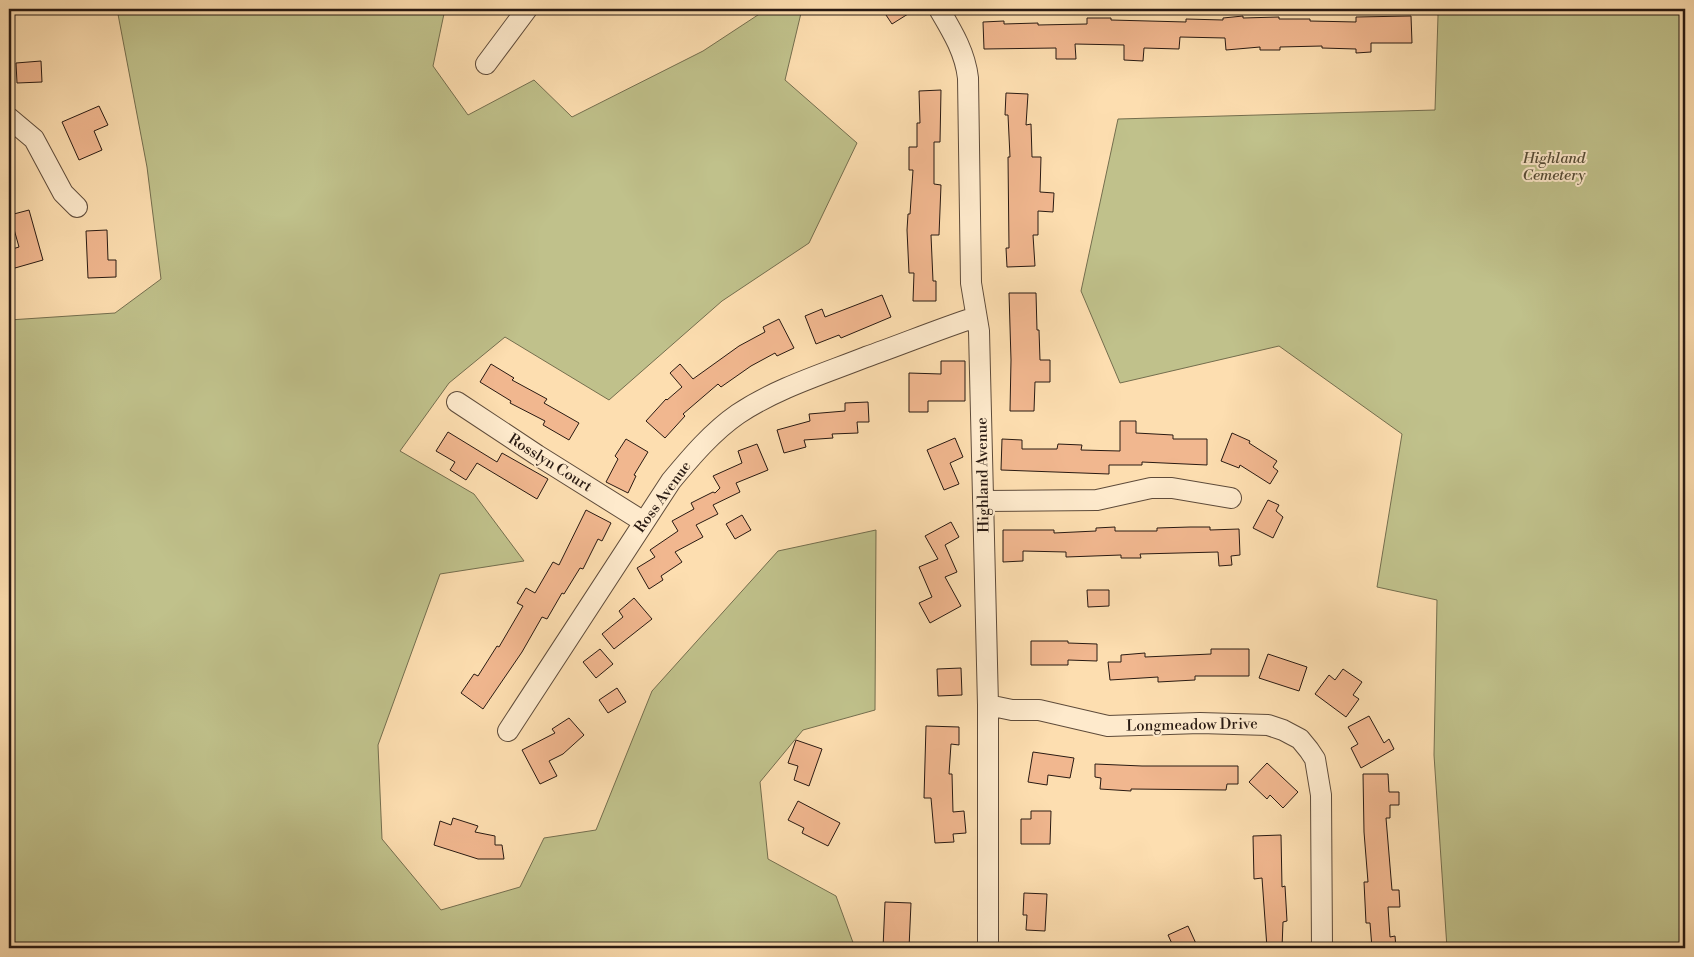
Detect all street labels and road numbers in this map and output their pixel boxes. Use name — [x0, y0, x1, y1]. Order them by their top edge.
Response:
street label: Highland Avenue — [972, 417, 994, 533]
street label: Rosslyn Court — [505, 430, 596, 497]
street label: Ross Avenue — [631, 457, 695, 537]
street label: Longmeadow Drive — [1126, 714, 1258, 736]

